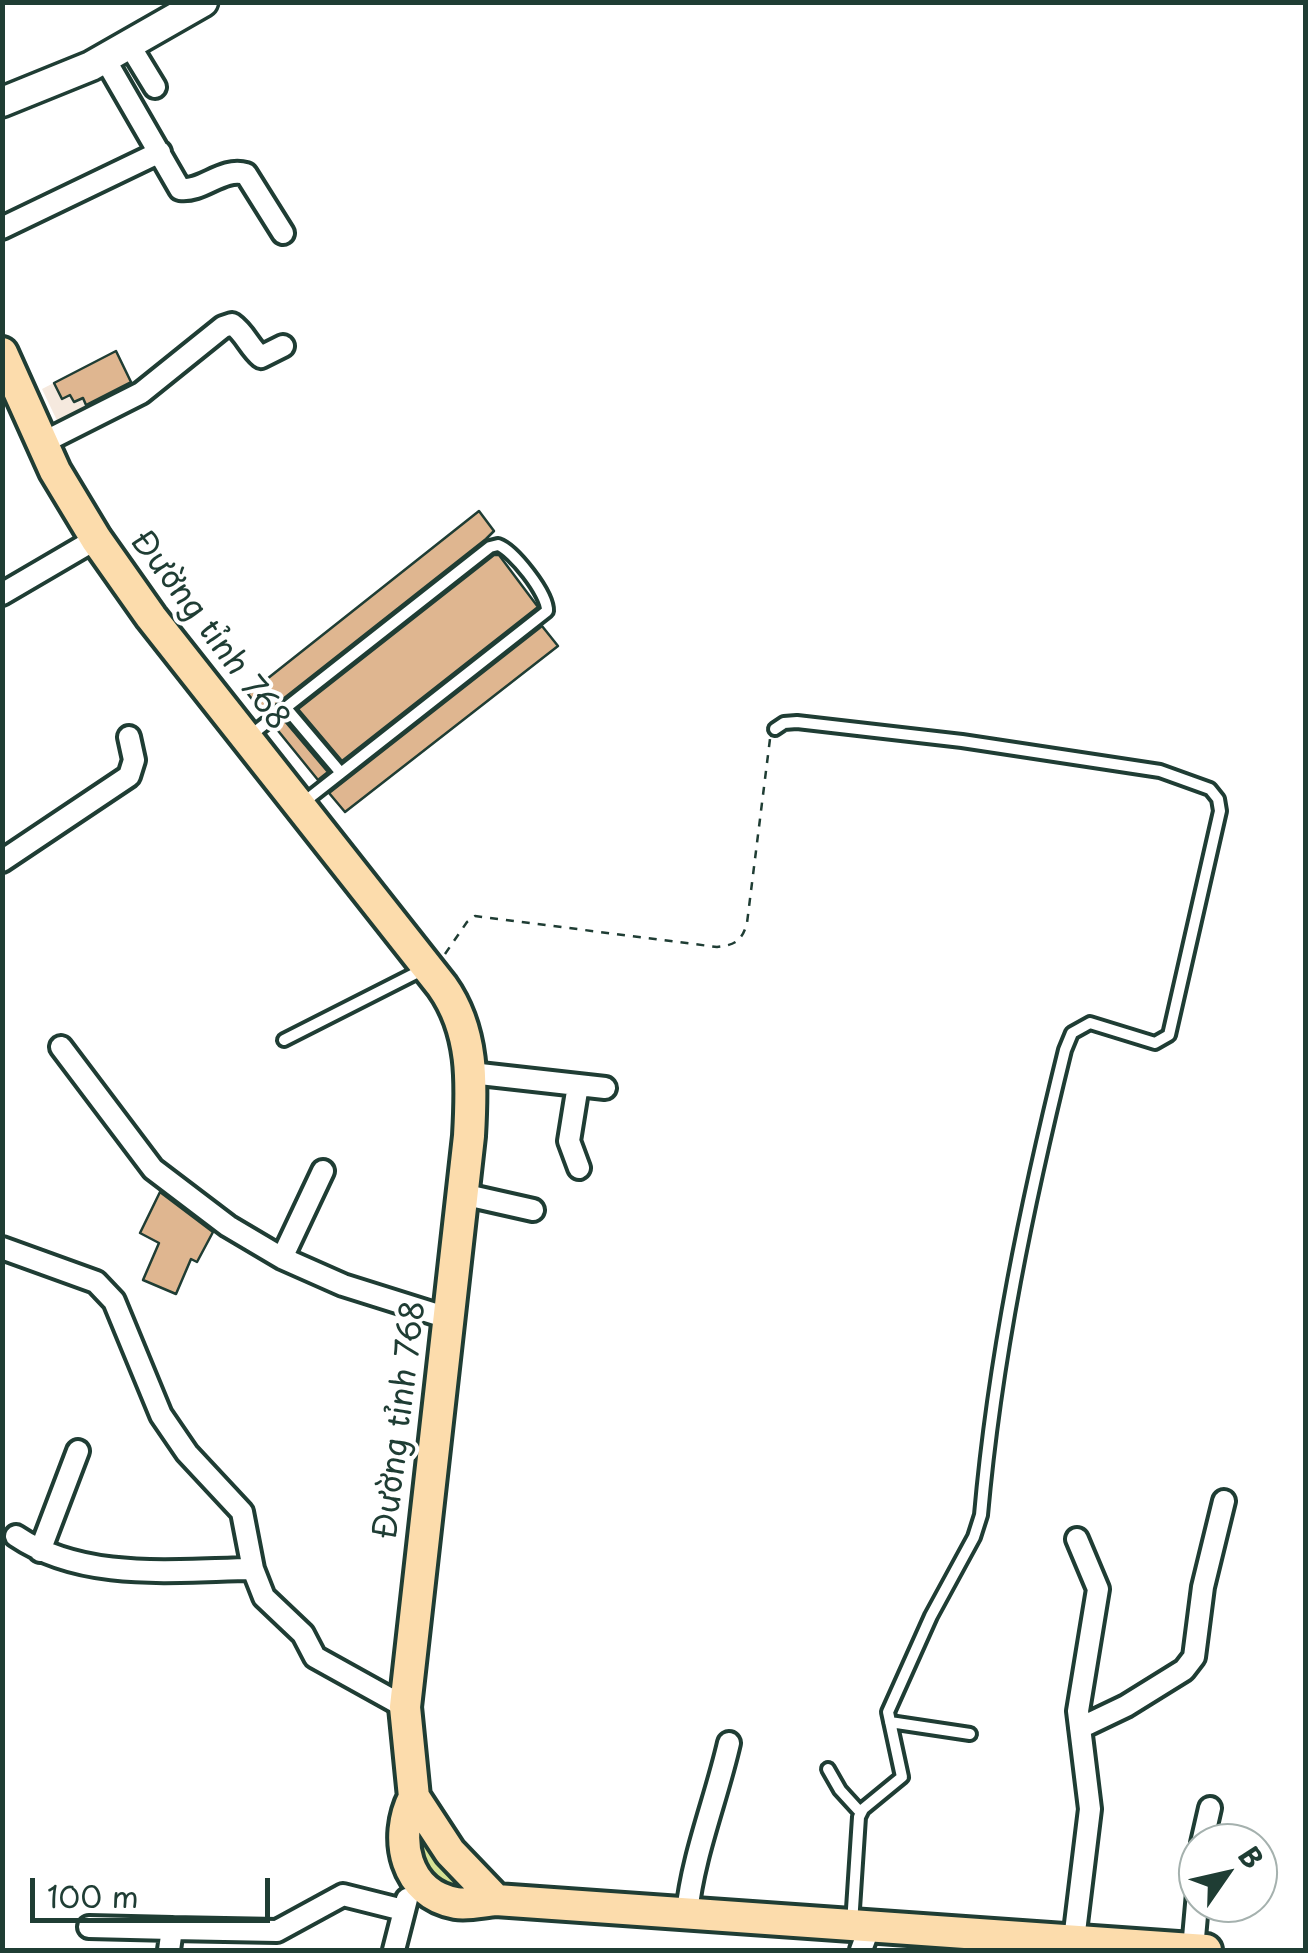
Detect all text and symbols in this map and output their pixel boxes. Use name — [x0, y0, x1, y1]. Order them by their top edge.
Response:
street label: Đường tỉnh 768 — [121, 524, 297, 738]
street label: Đường tỉnh 768 — [367, 1299, 435, 1541]
north arrow — [1178, 1823, 1278, 1923]
text: B — [1228, 1837, 1275, 1877]
scale bar — [35, 1858, 275, 1920]
text: 100 m — [47, 1873, 139, 1918]

